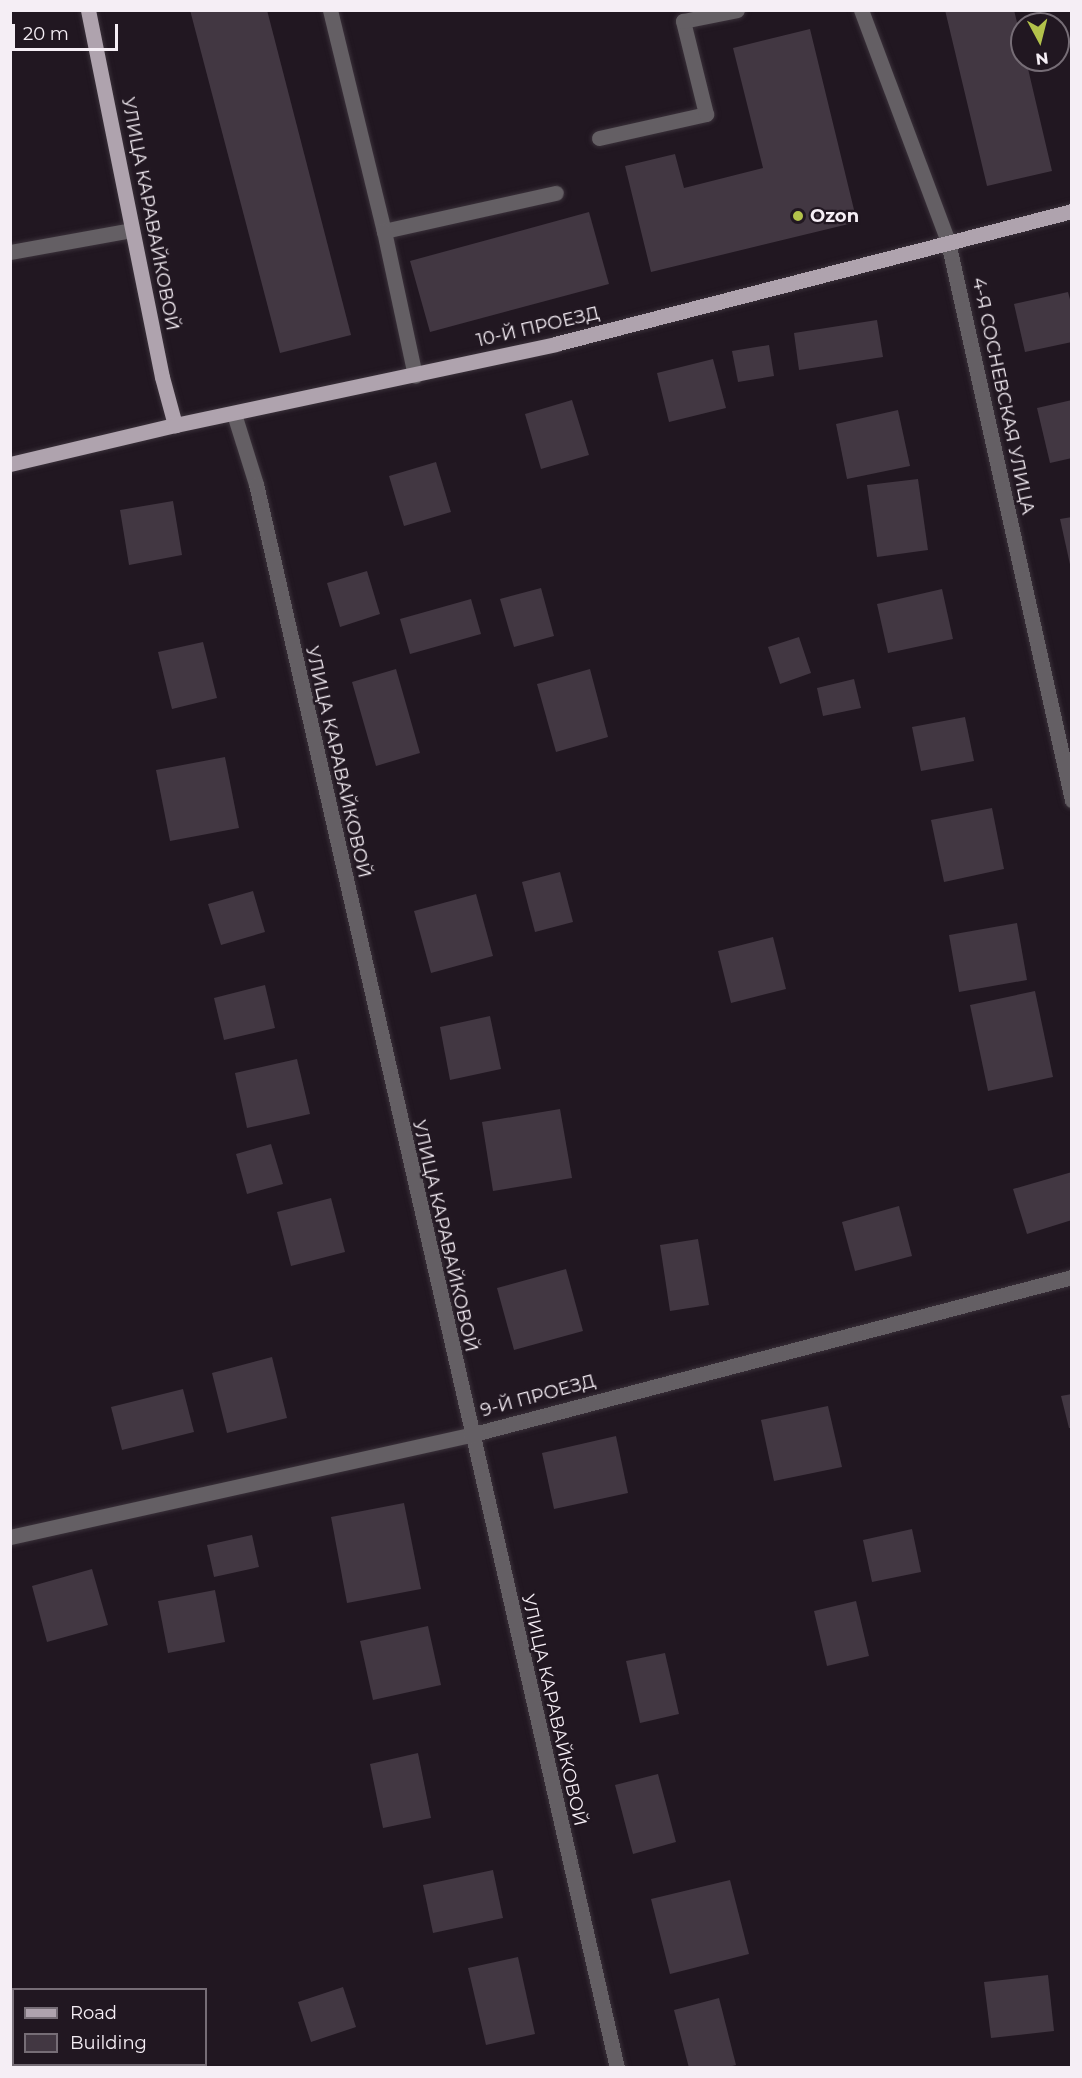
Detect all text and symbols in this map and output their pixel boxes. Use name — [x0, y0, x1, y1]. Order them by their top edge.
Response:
scale bar — [15, 12, 122, 50]
north arrow — [1010, 12, 1070, 72]
text: 20 m — [23, 23, 69, 45]
text: N — [1034, 48, 1050, 69]
street label: УЛИЦА КАРАВАЙКОВОЙ — [117, 95, 183, 333]
place label: Ozon — [810, 205, 859, 227]
marker: Ozon — [791, 209, 805, 223]
street label: 4-Я СОСНЕВСКАЯ УЛИЦА — [967, 275, 1039, 517]
street label: 10-Й ПРОЕЗД — [474, 302, 602, 352]
street label: УЛИЦА КАРАВАЙКОВОЙ — [301, 644, 375, 880]
street label: УЛИЦА КАРАВАЙКОВОЙ — [408, 1118, 482, 1354]
street label: 9-Й ПРОЕЗД — [478, 1370, 598, 1422]
street label: УЛИЦА КАРАВАЙКОВОЙ — [517, 1592, 591, 1828]
legend — [12, 1988, 207, 2066]
text: Road — [70, 2002, 117, 2024]
text: Building — [70, 2032, 147, 2054]

